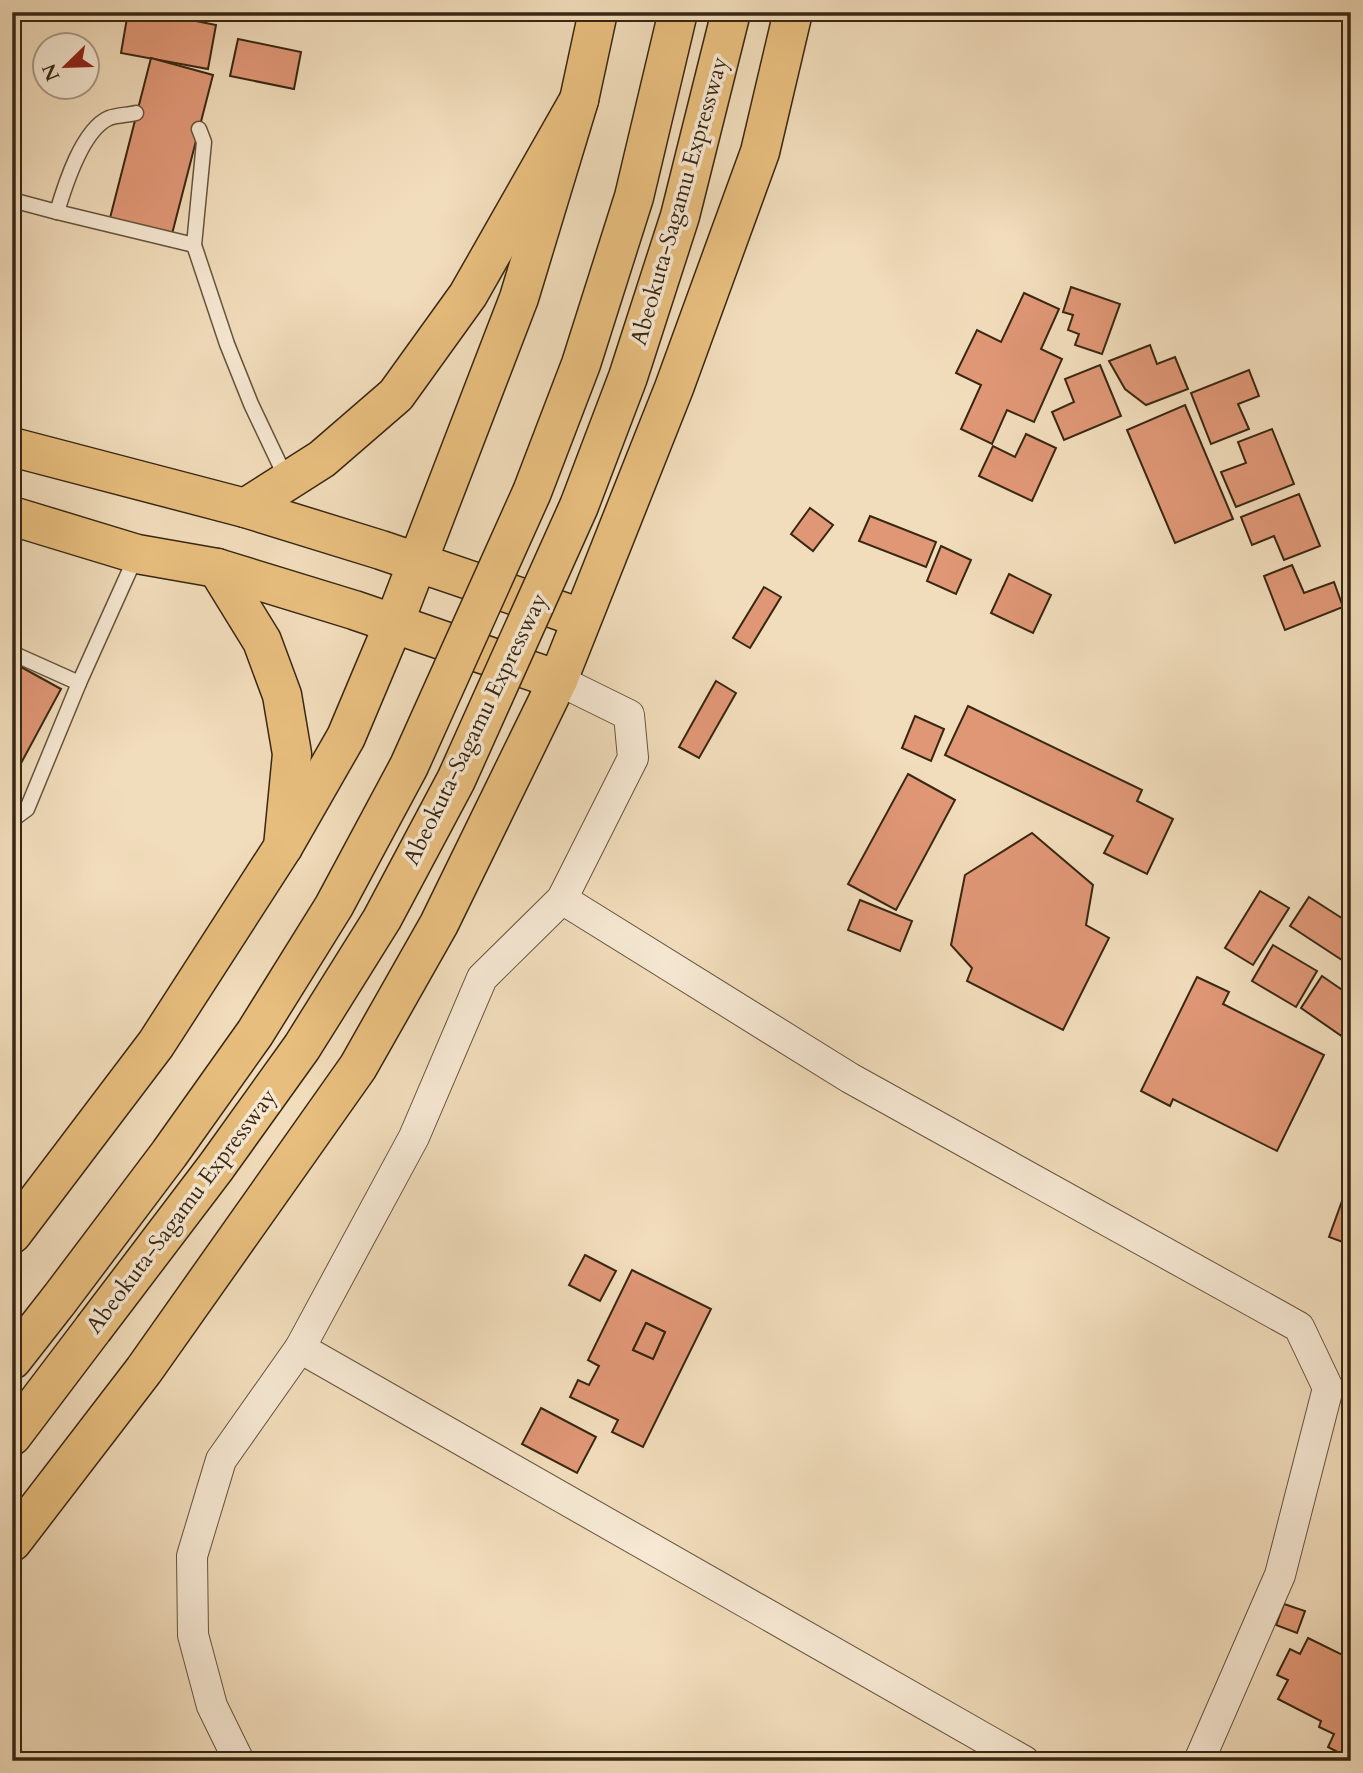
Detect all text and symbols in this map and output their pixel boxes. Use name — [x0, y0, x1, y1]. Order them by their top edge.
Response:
north arrow — [32, 32, 102, 102]
street label: Abeokuta-Sagamu Expressway — [623, 53, 735, 349]
text: N — [36, 59, 66, 85]
street label: Abeokuta-Sagamu Expressway — [396, 588, 554, 870]
street label: Abeokuta-Sagamu Expressway — [79, 1082, 283, 1340]

